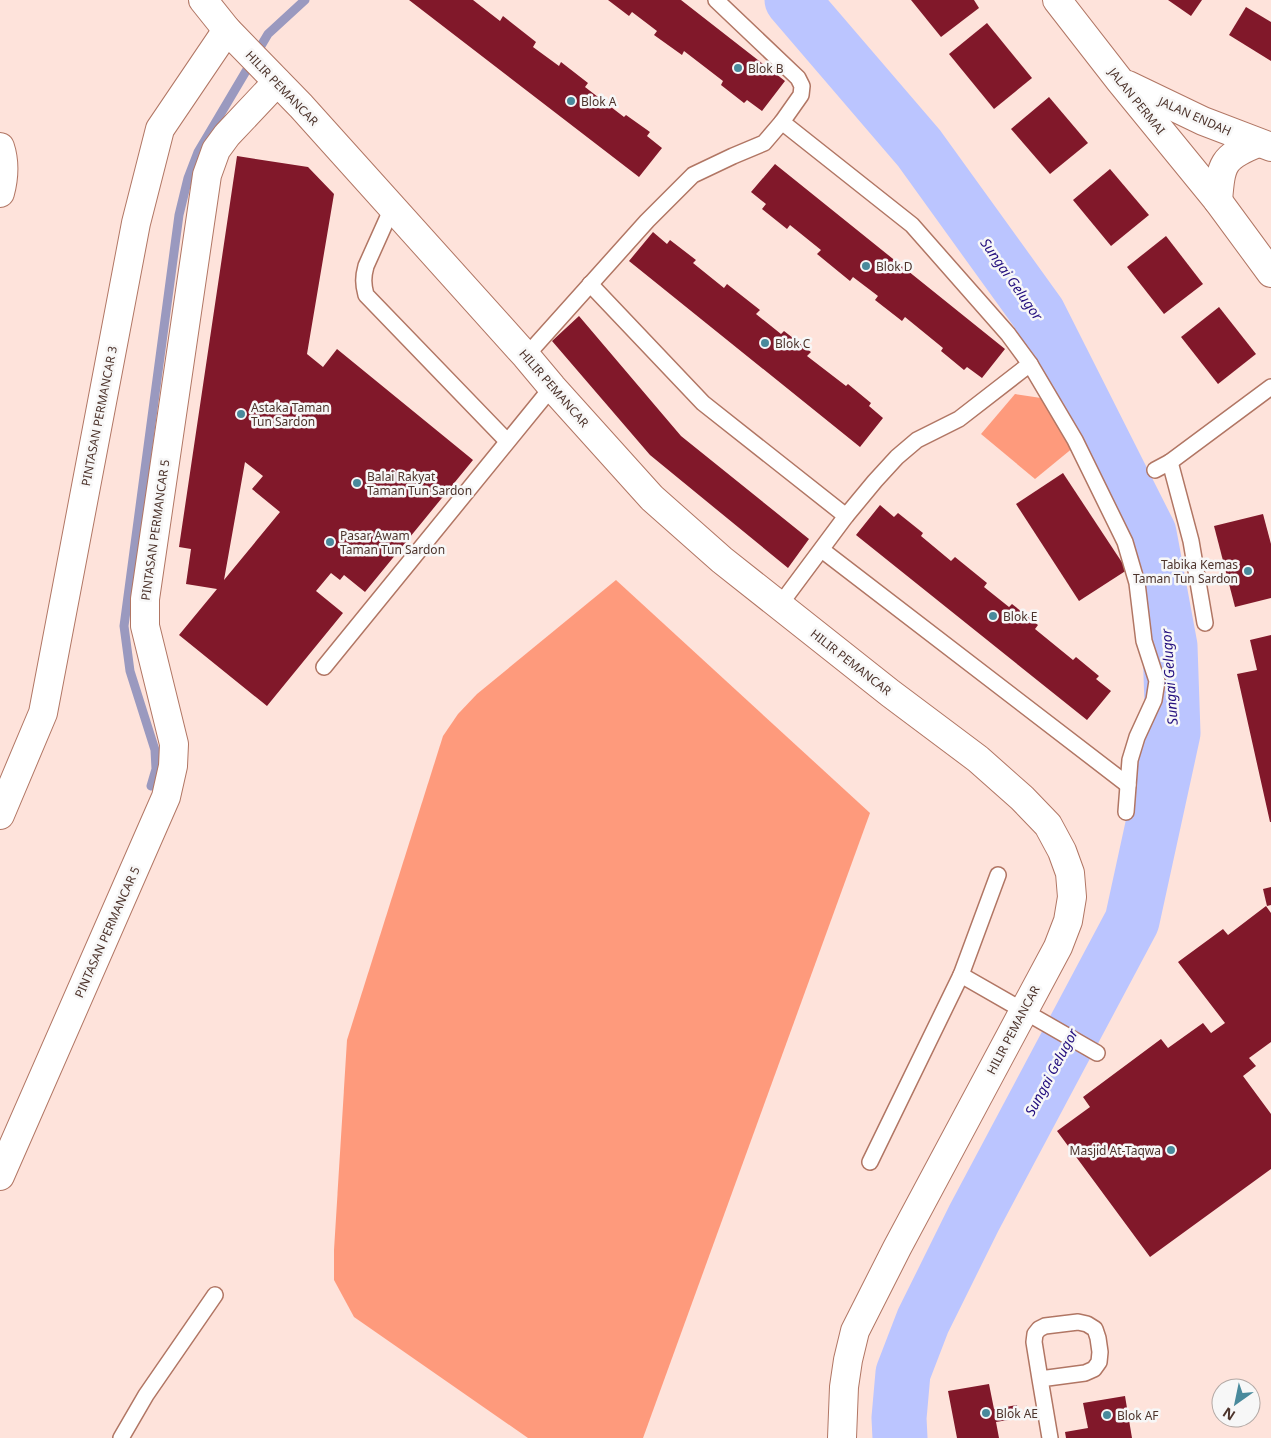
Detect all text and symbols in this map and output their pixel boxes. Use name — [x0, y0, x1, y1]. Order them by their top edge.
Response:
street label: HILIR PEMANCAR — [242, 47, 323, 130]
place label: Blok B — [748, 60, 784, 77]
marker: Blok B — [732, 62, 744, 74]
street label: JALAN PERMAI — [1104, 63, 1169, 138]
street label: JALAN ENDAH — [1155, 92, 1234, 140]
place label: Blok A — [581, 93, 617, 110]
marker: Blok A — [565, 95, 577, 107]
water label: Sungai Gelugor — [977, 234, 1048, 324]
place label: Blok D — [876, 258, 913, 275]
marker: Blok D — [860, 260, 872, 272]
place label: Blok C — [775, 335, 811, 352]
marker: Blok C — [759, 337, 771, 349]
street label: PINTASAN PERMANCAR 3 — [77, 344, 121, 487]
street label: HILIR PEMANCAR — [515, 345, 593, 431]
place label: Astaka Taman Tun Sardon — [251, 399, 330, 430]
marker: Astaka Taman Tun Sardon — [235, 408, 247, 420]
street label: PINTASAN PERMANCAR 5 — [137, 458, 173, 602]
place label: Balai Rakyat Taman Tun Sardon — [367, 468, 472, 499]
marker: Balai Rakyat Taman Tun Sardon — [351, 477, 363, 489]
place label: Pasar Awam Taman Tun Sardon — [340, 527, 445, 558]
marker: Pasar Awam Taman Tun Sardon — [324, 536, 336, 548]
place label: Tabika Kemas Taman Tun Sardon — [1133, 556, 1238, 587]
marker: Tabika Kemas Taman Tun Sardon — [1242, 565, 1254, 577]
place label: Blok E — [1003, 608, 1037, 625]
marker: Blok E — [987, 610, 999, 622]
street label: HILIR PEMANCAR — [807, 625, 895, 699]
water label: Sungai Gelugor — [1156, 628, 1182, 726]
street label: PINTASAN PERMANCAR 5 — [70, 863, 144, 1000]
street label: HILIR PEMANCAR — [982, 982, 1044, 1077]
water label: Sungai Gelugor — [1020, 1025, 1082, 1119]
place label: Masjid At-Taqwa — [1070, 1142, 1161, 1159]
marker: Masjid At-Taqwa — [1165, 1144, 1177, 1156]
north arrow — [1211, 1378, 1261, 1428]
text: N — [1219, 1403, 1239, 1425]
place label: Blok AE — [996, 1405, 1038, 1422]
marker: Blok AE — [980, 1407, 992, 1419]
place label: Blok AF — [1117, 1407, 1159, 1424]
marker: Blok AF — [1101, 1409, 1113, 1421]

